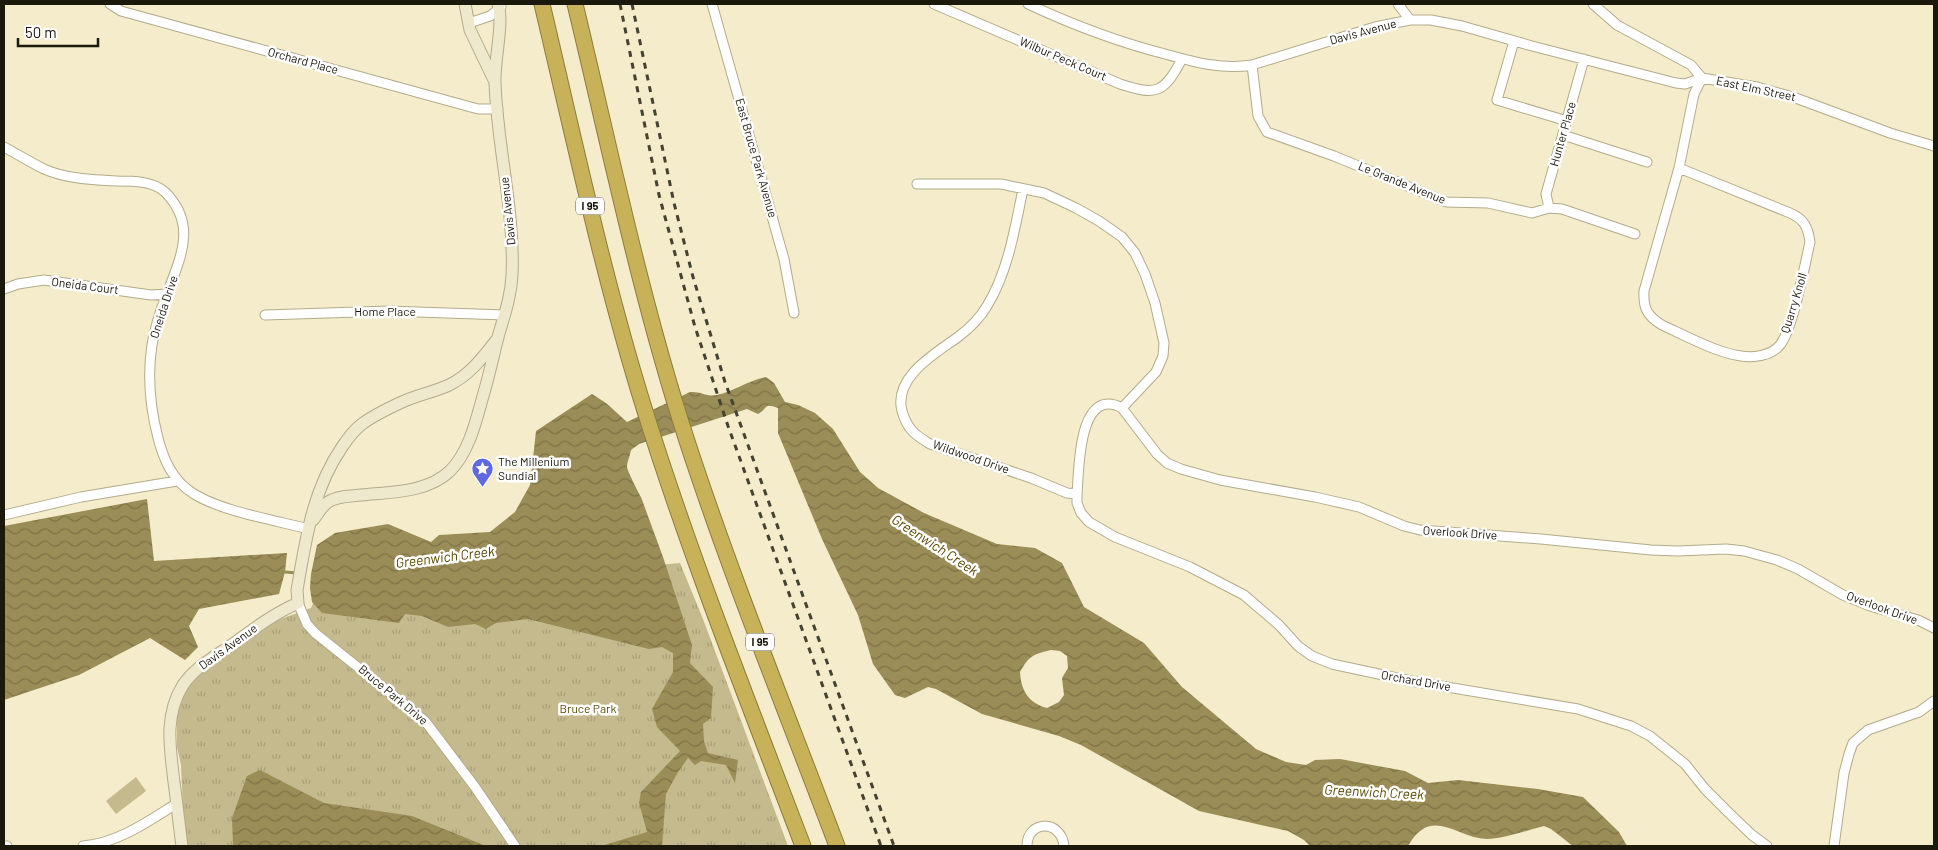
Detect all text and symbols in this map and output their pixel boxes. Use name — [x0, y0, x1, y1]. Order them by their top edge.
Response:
scale bar — [18, 15, 98, 47]
street label: Davis Avenue — [1328, 15, 1398, 47]
text: 50 m — [25, 23, 57, 41]
street label: Wilbur Peck Court — [1018, 33, 1109, 83]
street label: Orchard Place — [266, 44, 340, 76]
street label: East Elm Street — [1715, 73, 1797, 103]
street label: East Bruce Park Avenue — [733, 96, 781, 219]
street label: Hunter Place — [1546, 100, 1578, 168]
street label: Le Grande Avenue — [1356, 158, 1448, 206]
street label: Davis Avenue — [496, 176, 518, 246]
road number: I 95 — [576, 198, 604, 215]
street label: Quarry Knoll — [1777, 271, 1809, 335]
street label: Oneida Court — [51, 274, 119, 296]
street label: Oneida Drive — [146, 274, 180, 340]
street label: Home Place — [354, 304, 416, 318]
street label: Wildwood Drive — [931, 436, 1011, 476]
place label: The Millenium Sundial — [498, 454, 570, 482]
place icon: The Millenium Sundial — [470, 457, 494, 488]
water label: Greenwich Creek — [889, 510, 982, 579]
street label: Overlook Drive — [1422, 522, 1498, 542]
water label: Greenwich Creek — [394, 542, 496, 571]
street label: Overlook Drive — [1845, 588, 1920, 626]
street label: Davis Avenue — [196, 620, 259, 672]
road number: I 95 — [746, 634, 774, 650]
street label: Bruce Park Drive — [356, 661, 431, 727]
street label: Orchard Drive — [1380, 667, 1452, 693]
park label: Bruce Park — [560, 701, 616, 715]
water label: Greenwich Creek — [1324, 780, 1424, 803]

